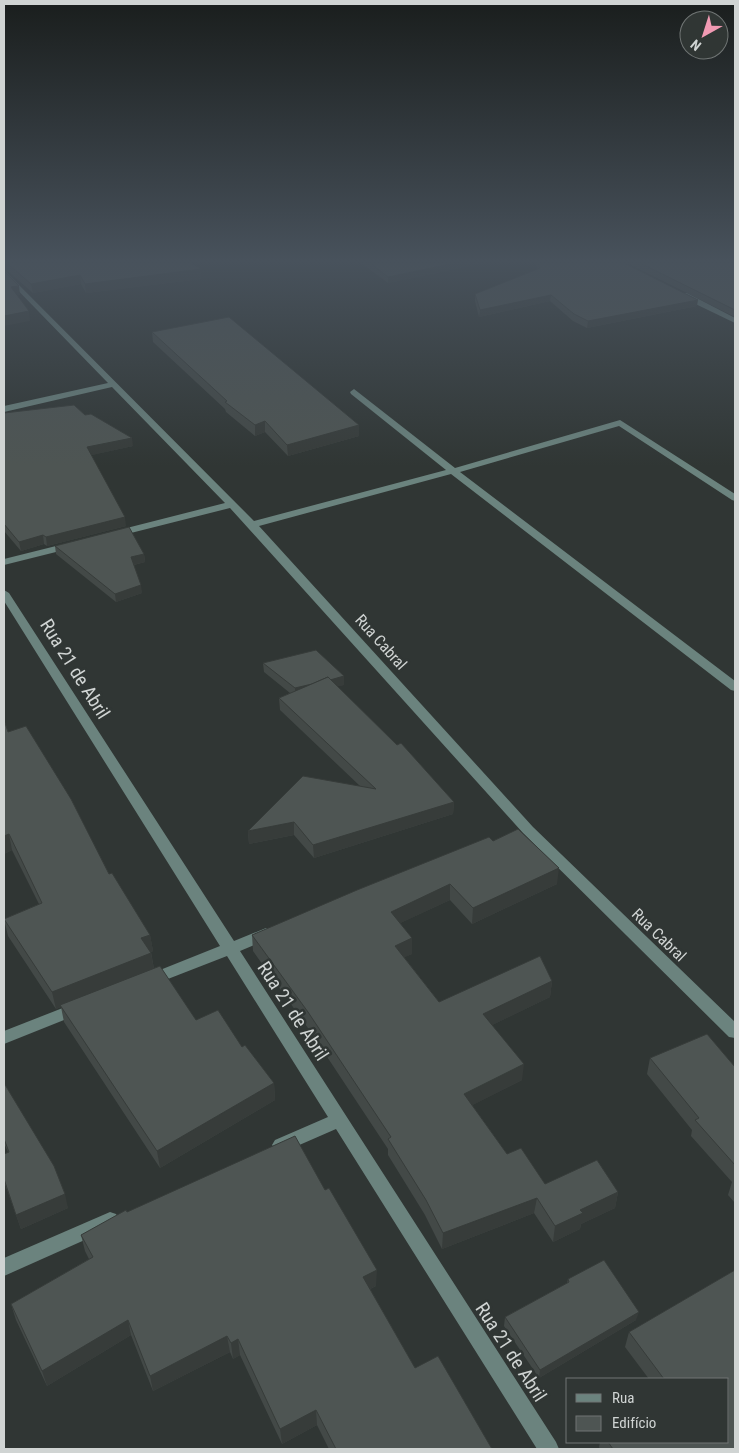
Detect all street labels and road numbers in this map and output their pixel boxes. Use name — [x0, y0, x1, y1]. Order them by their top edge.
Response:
street label: Rua Cabral — [351, 610, 411, 674]
street label: Rua 21 de Abril — [35, 615, 115, 723]
street label: Rua Cabral — [628, 905, 690, 965]
street label: Rua 21 de Abril — [252, 957, 334, 1065]
street label: Rua 21 de Abril — [470, 1298, 552, 1406]

